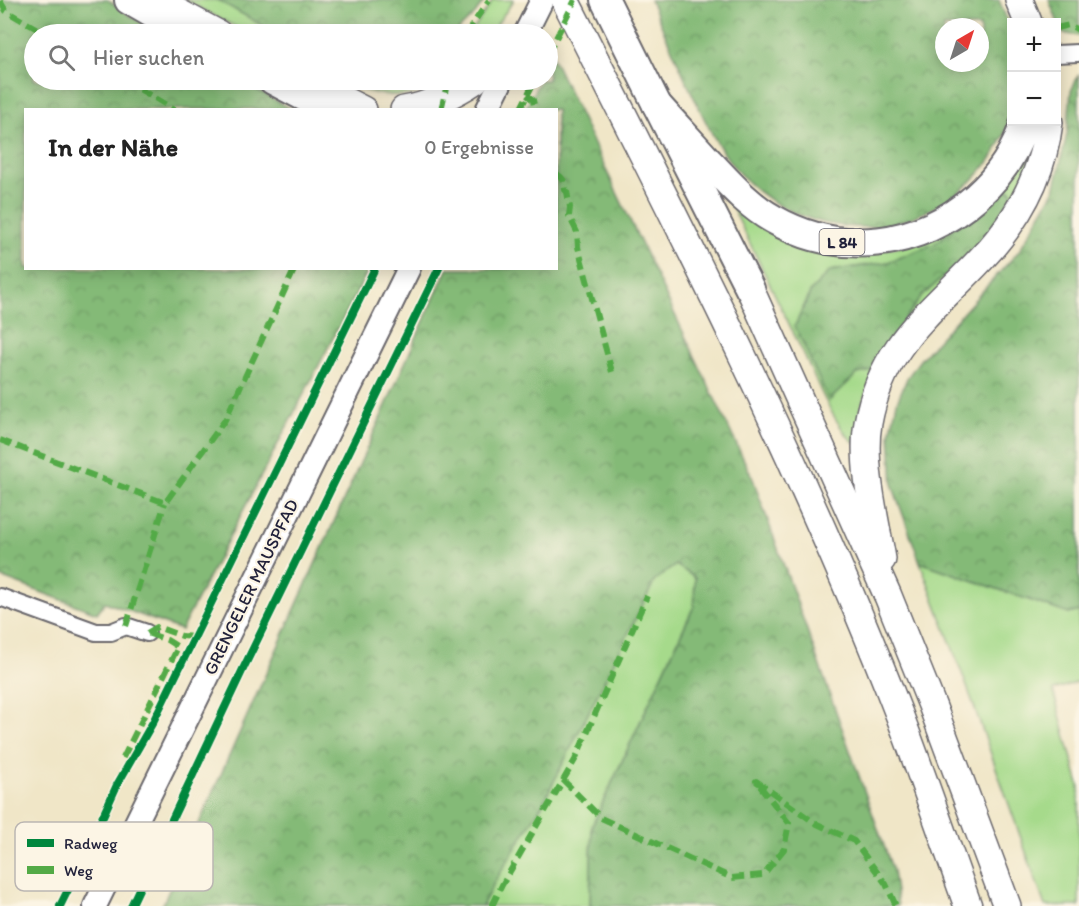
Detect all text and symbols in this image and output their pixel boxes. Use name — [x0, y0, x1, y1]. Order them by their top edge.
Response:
north arrow — [935, 18, 989, 72]
map controls — [1007, 18, 1061, 126]
button: + — [1007, 18, 1061, 72]
search box — [24, 24, 558, 90]
icon: search — [45, 41, 78, 74]
text: Hier suchen — [93, 44, 204, 71]
button: − — [1007, 72, 1061, 126]
text: In der Nähe — [48, 131, 178, 163]
text: 0 Ergebnisse — [424, 135, 534, 159]
road number: L 84 — [820, 229, 864, 255]
street label: GRENGELER MAUSPFAD — [199, 496, 303, 678]
legend — [15, 822, 213, 891]
text: Radweg — [64, 834, 118, 853]
text: Weg — [64, 861, 94, 880]

